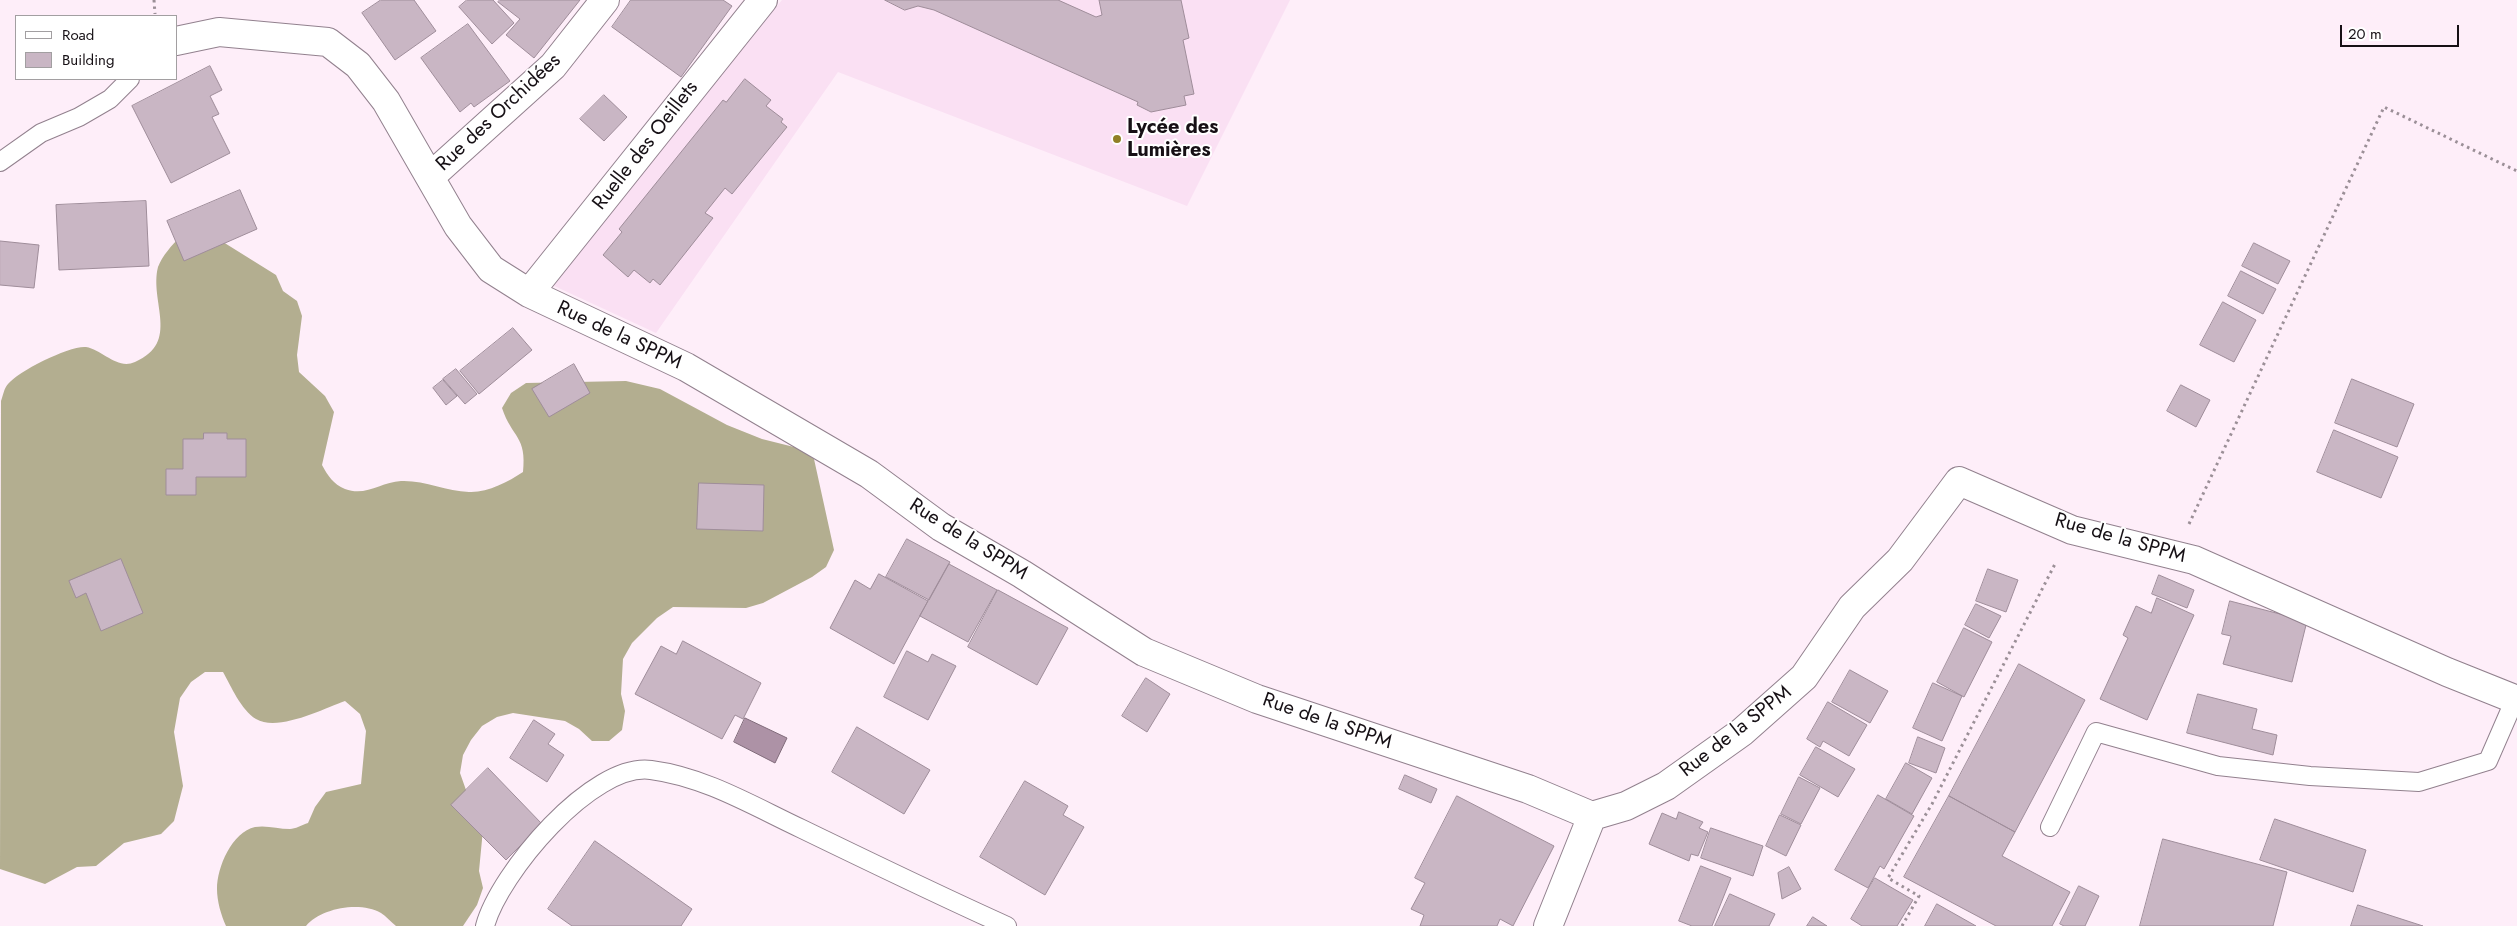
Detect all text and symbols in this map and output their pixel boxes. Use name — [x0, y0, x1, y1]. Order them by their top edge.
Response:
legend — [15, 15, 178, 80]
scale bar — [2342, 15, 2461, 47]
text: 20 m — [2348, 23, 2382, 45]
text: Road — [62, 24, 94, 46]
text: Building — [62, 49, 114, 71]
street label: Rue des Orchidées — [432, 49, 566, 177]
street label: Ruelle des Oeillets — [588, 77, 704, 215]
place label: Lycée des Lumières — [1127, 116, 1218, 163]
marker: Lycée des Lumières — [1111, 133, 1123, 145]
street label: Rue de la SPPM — [553, 297, 685, 375]
street label: Rue de la SPPM — [904, 494, 1032, 586]
street label: Rue de la SPPM — [2052, 509, 2188, 569]
street label: Rue de la SPPM — [1675, 681, 1797, 783]
street label: Rue de la SPPM — [1259, 689, 1395, 755]

